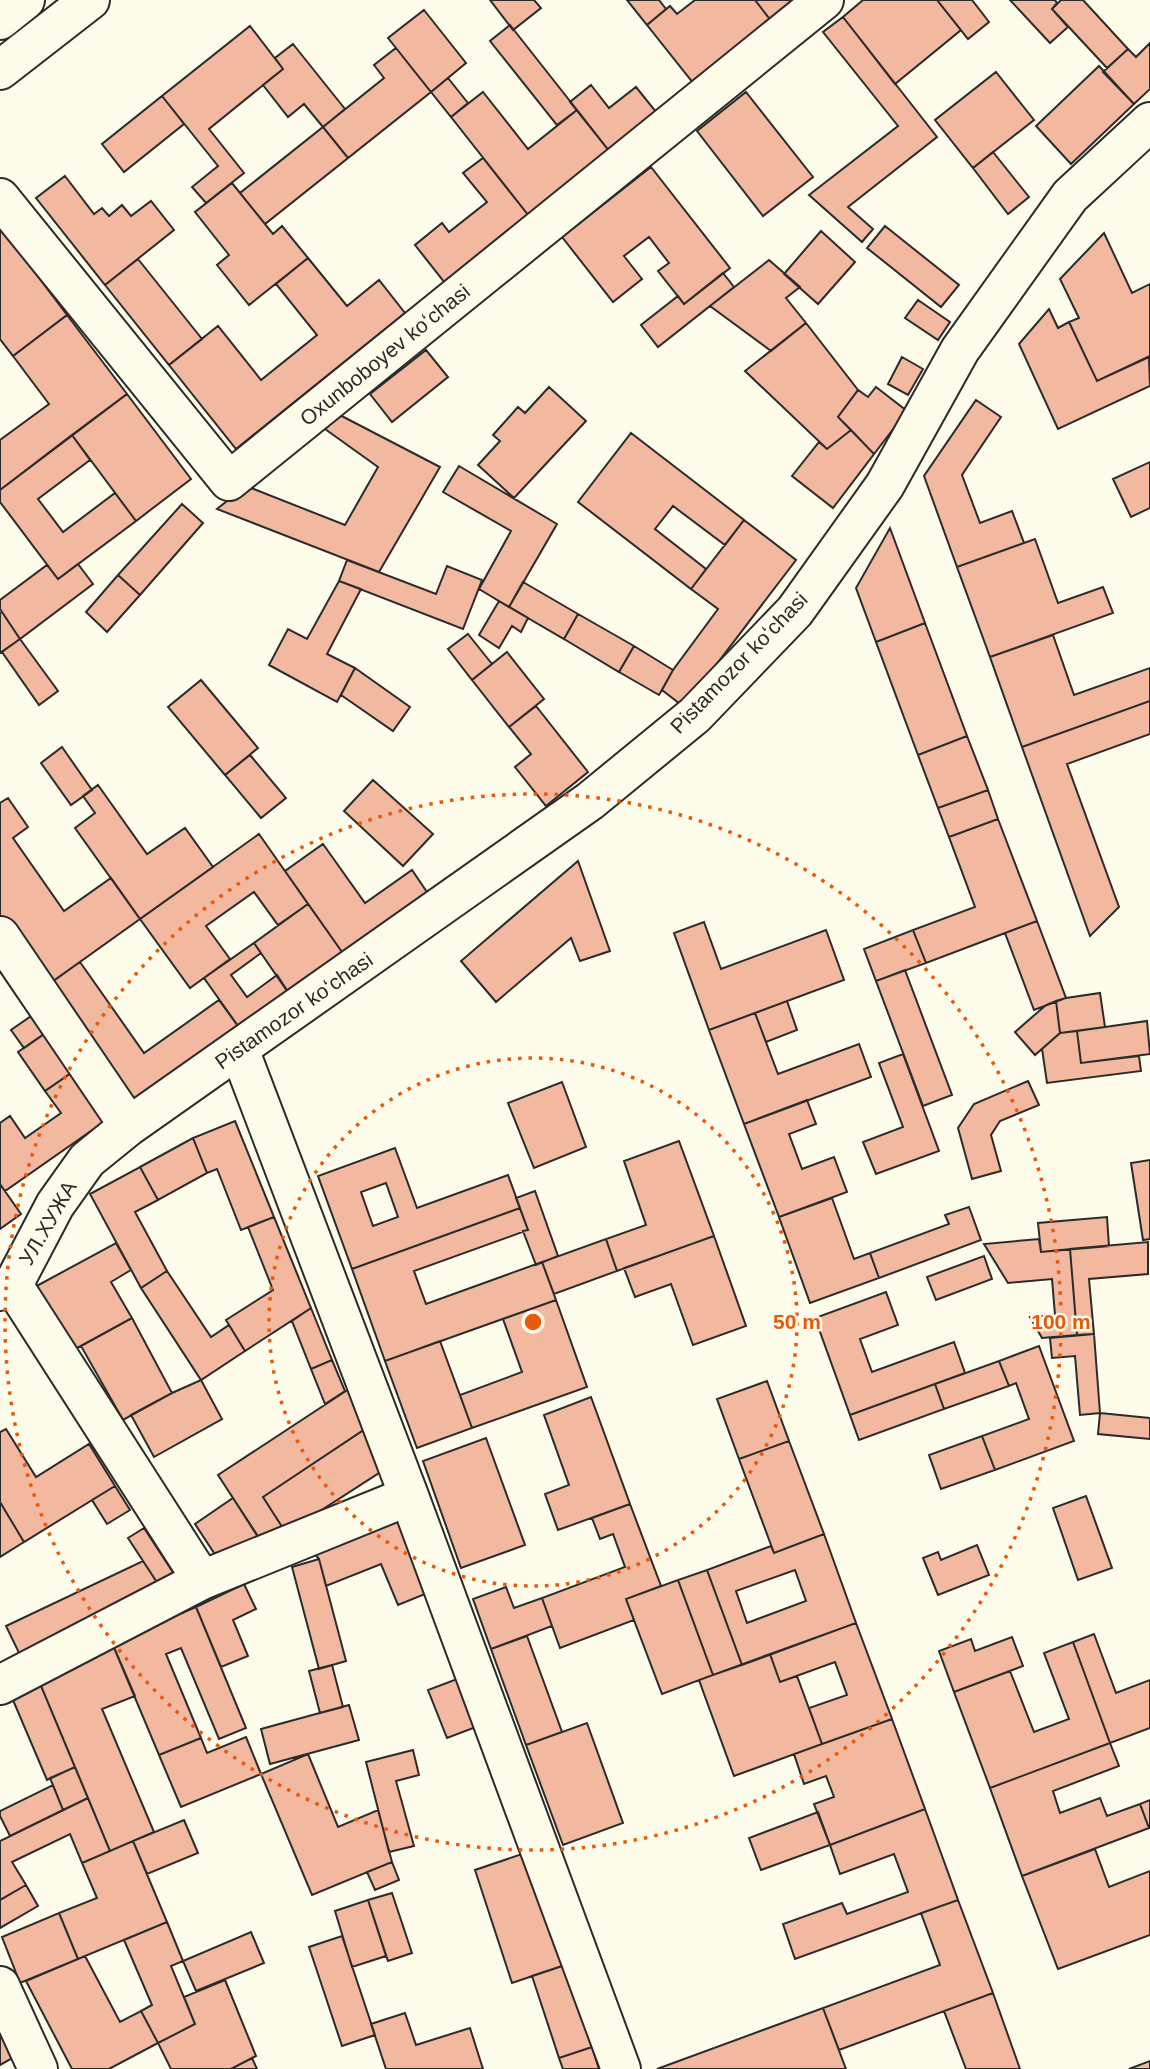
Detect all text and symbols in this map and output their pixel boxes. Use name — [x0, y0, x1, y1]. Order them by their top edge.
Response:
street label: Oxunboboyev koʻchasi — [295, 279, 474, 430]
street label: Pistamozor koʻchasi — [666, 588, 812, 738]
street label: Pistamozor koʻchasi — [211, 948, 377, 1074]
street label: УЛ.ХУЖА — [14, 1177, 81, 1269]
centre of rings — [521, 1310, 545, 1334]
text: 50 m — [773, 1310, 821, 1333]
text: 100 m — [1031, 1310, 1091, 1333]

